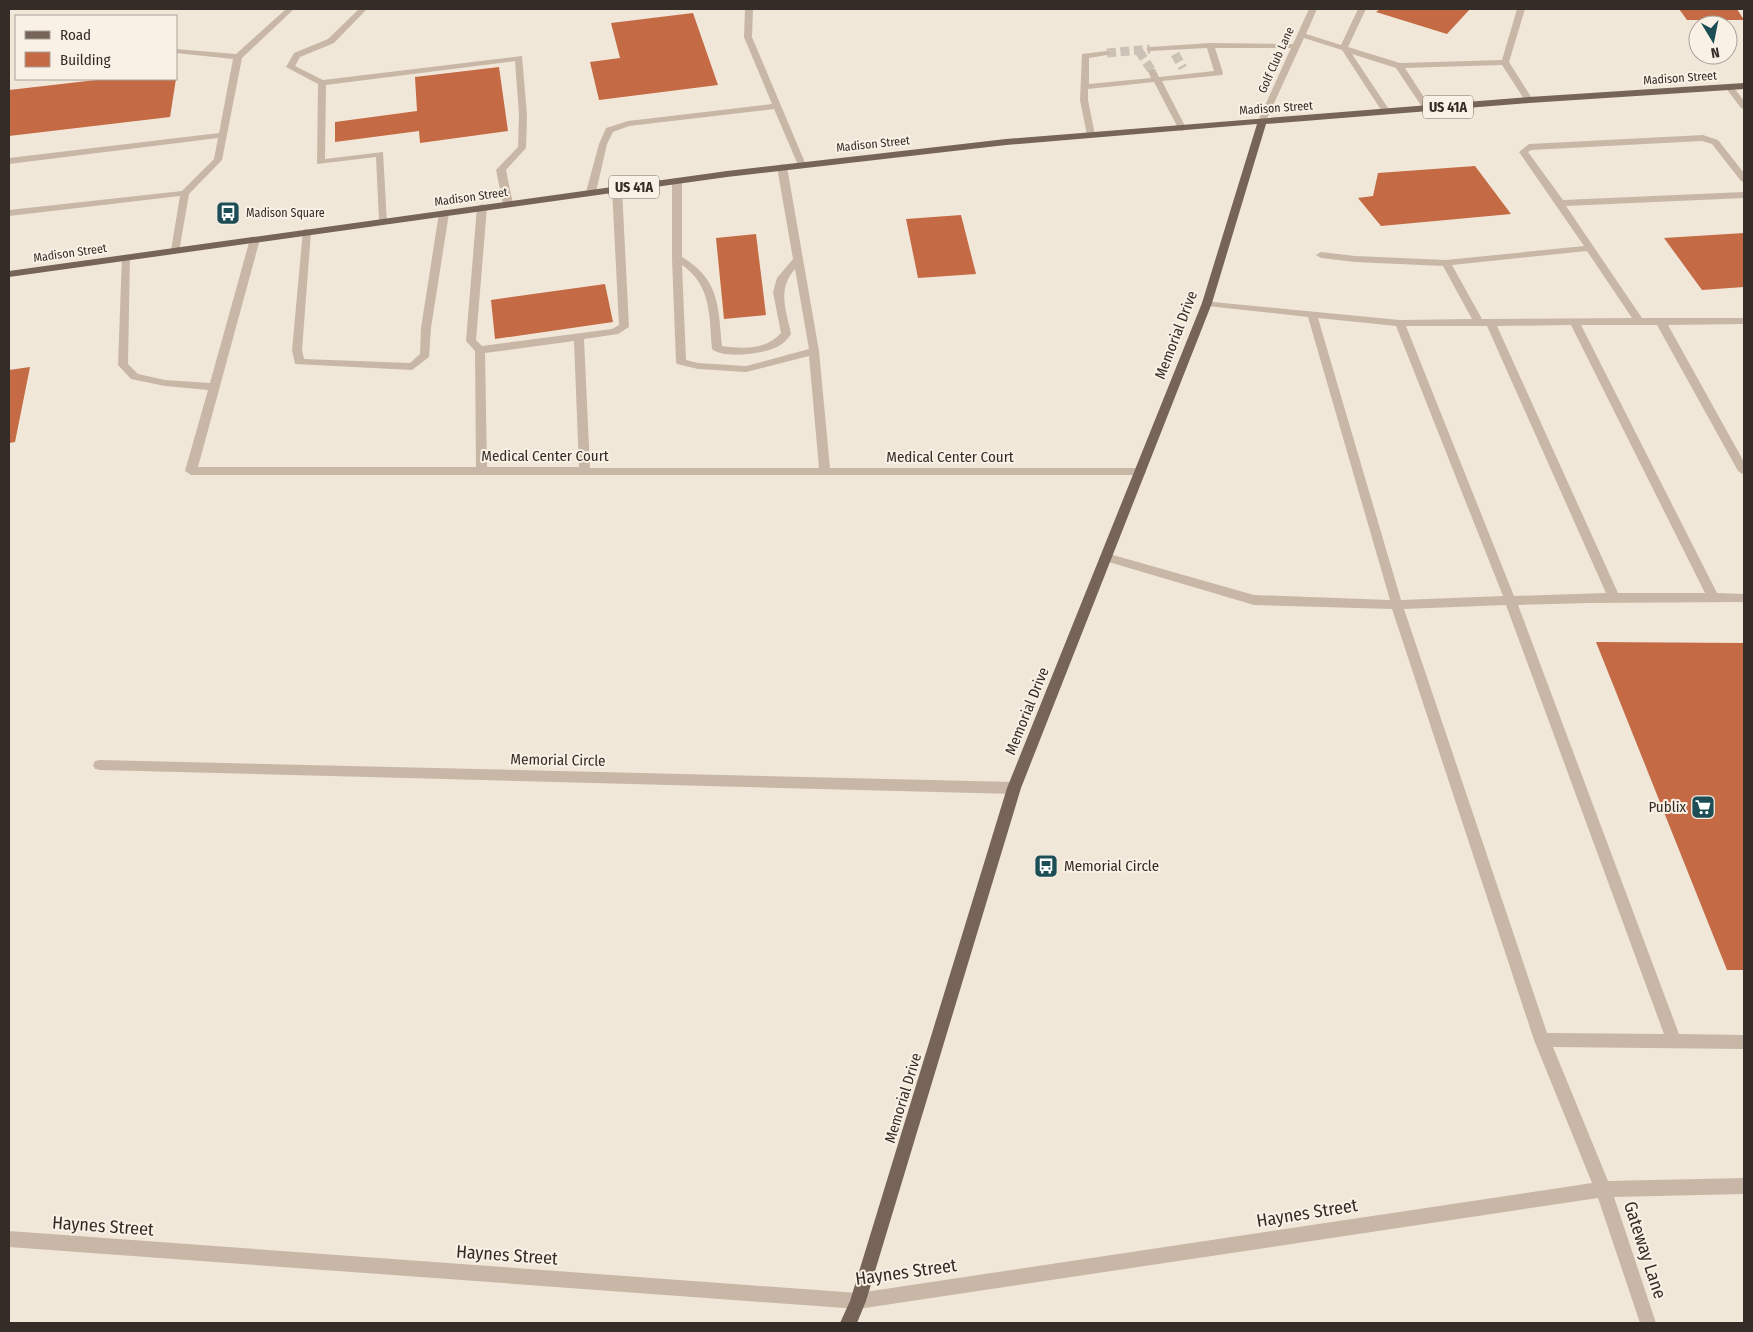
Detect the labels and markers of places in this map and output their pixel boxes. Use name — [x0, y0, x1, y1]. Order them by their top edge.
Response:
bus stop icon: Madison Square — [215, 200, 241, 226]
place label: Madison Square — [246, 206, 325, 220]
supermarket icon: Publix — [1690, 794, 1716, 820]
place label: Publix — [1648, 798, 1686, 816]
bus stop icon: Memorial Circle — [1033, 853, 1059, 879]
place label: Memorial Circle — [1064, 857, 1159, 875]

